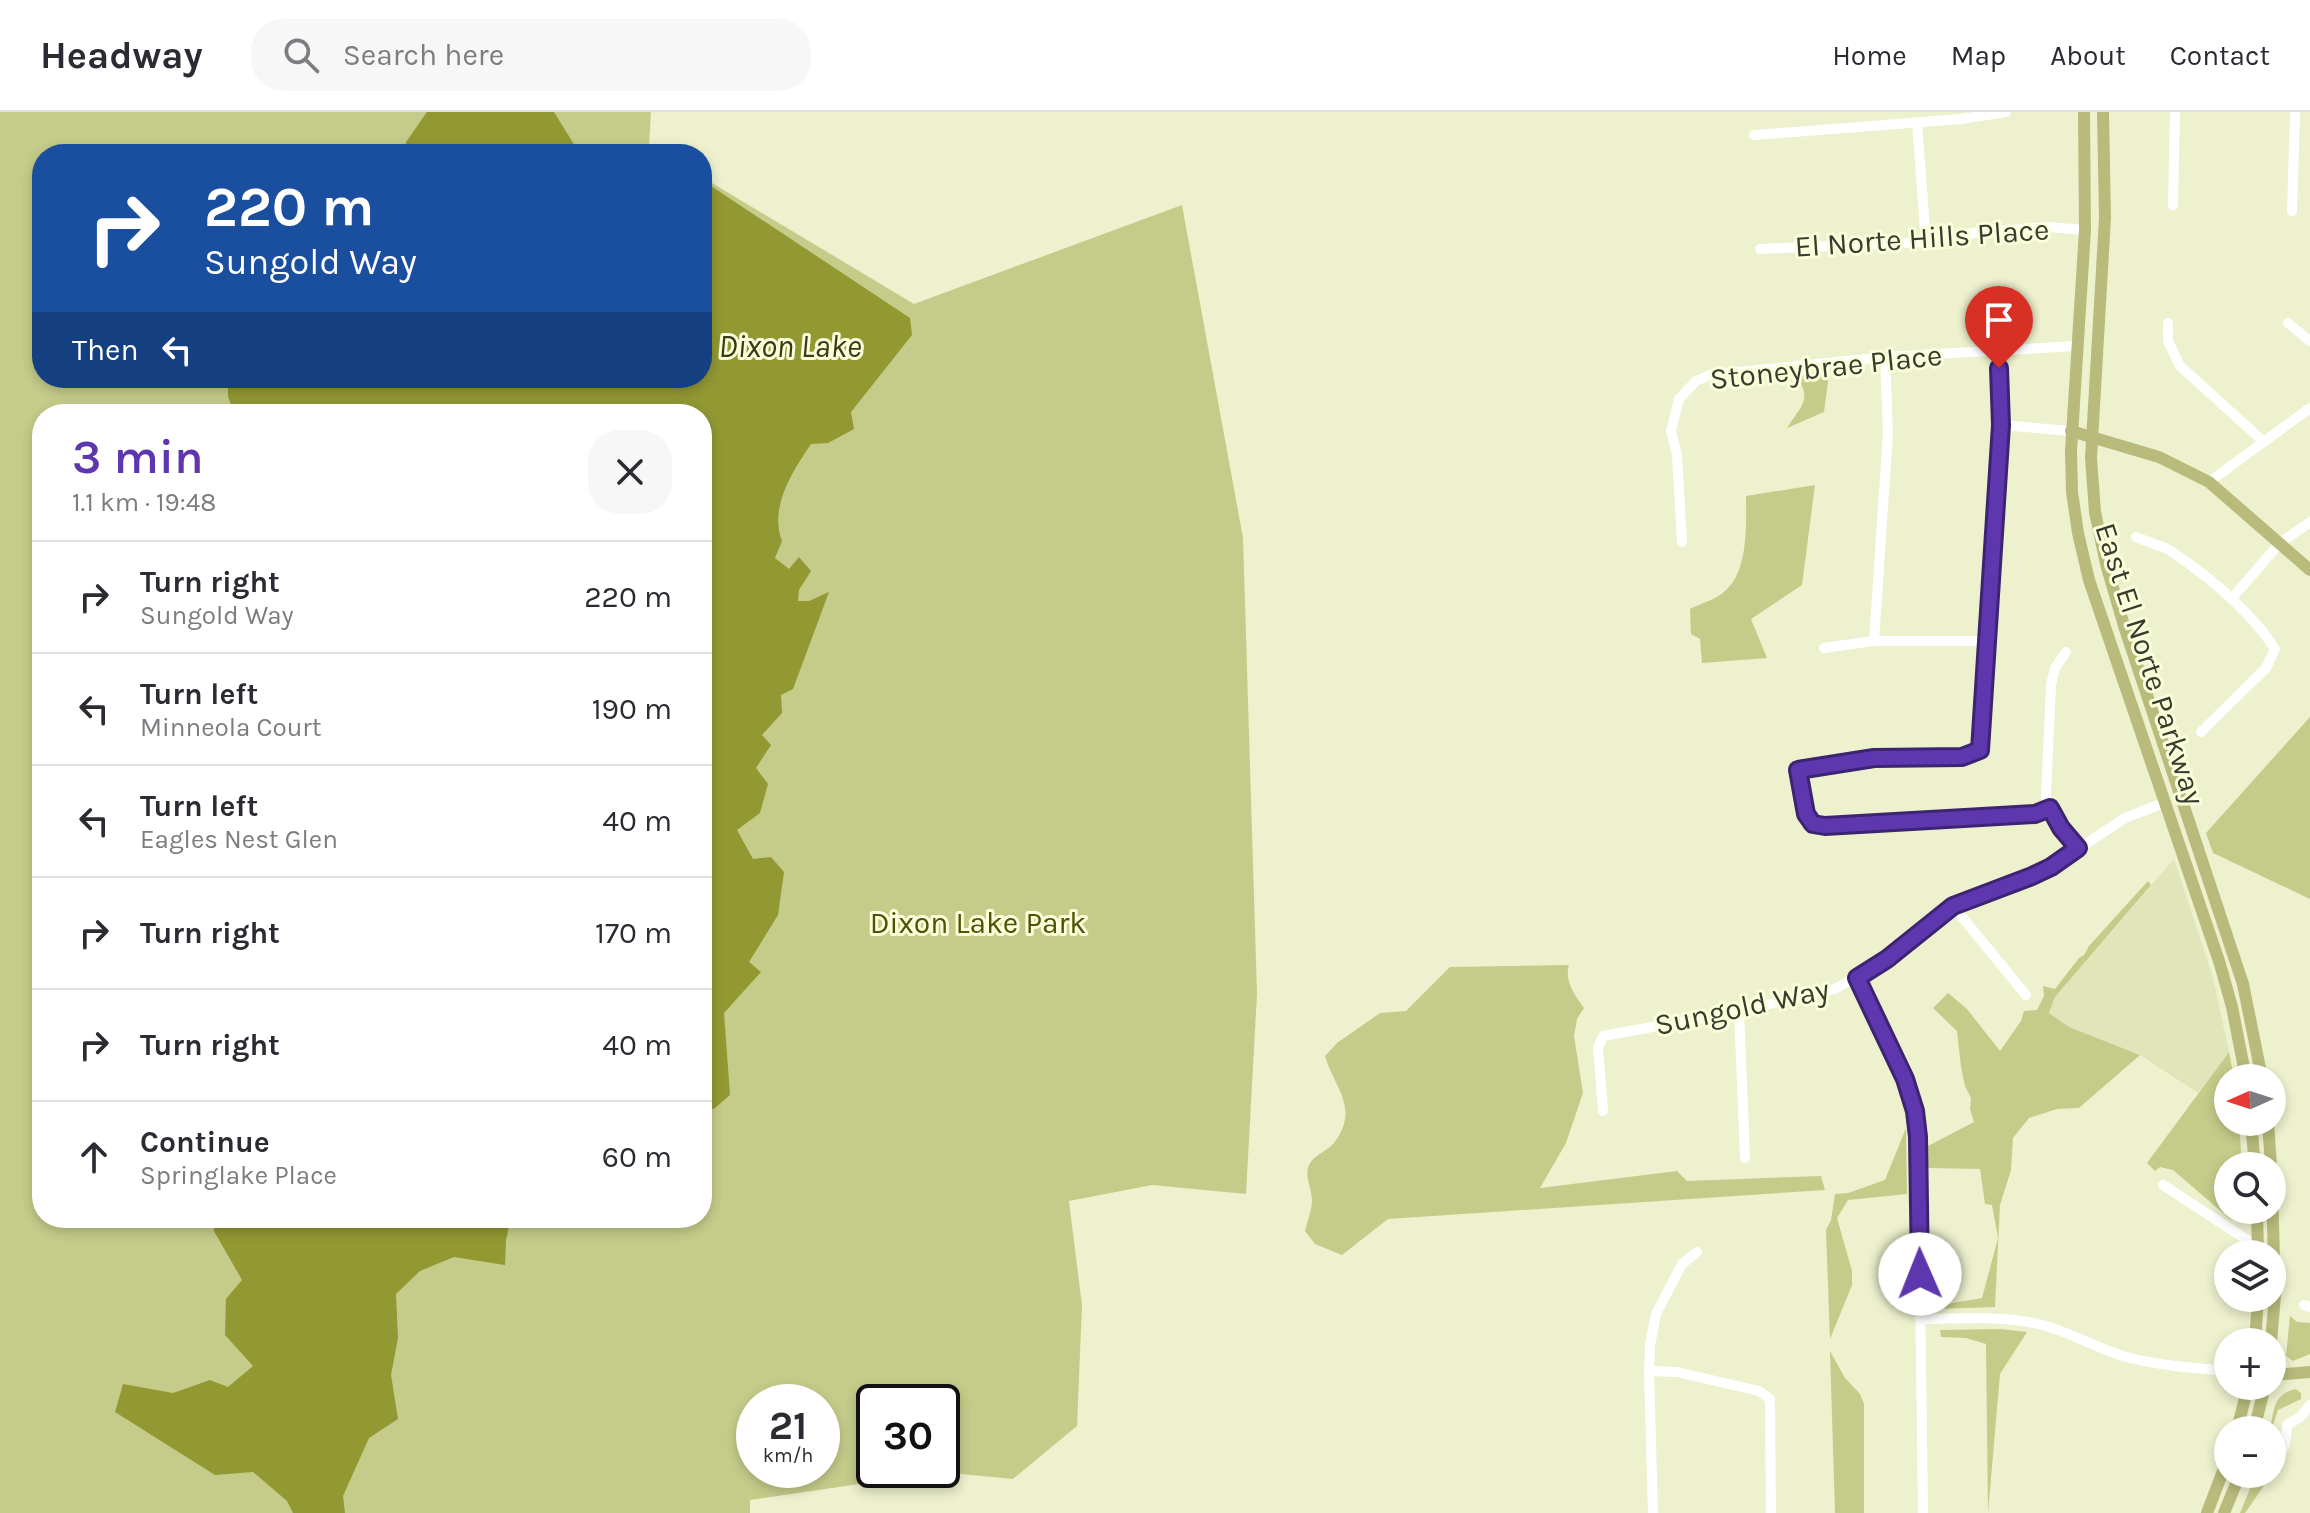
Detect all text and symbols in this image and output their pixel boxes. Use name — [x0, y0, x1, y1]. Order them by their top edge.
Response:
search box — [251, 19, 811, 91]
text: Headway — [40, 33, 203, 78]
icon: search — [279, 33, 323, 77]
text: Search here — [343, 37, 504, 73]
text: Home — [1832, 39, 1907, 72]
text: Map — [1951, 39, 2006, 72]
text: About — [2050, 39, 2126, 72]
text: Contact — [2170, 39, 2270, 72]
text: 220 m — [204, 174, 375, 239]
icon: right — [72, 176, 176, 280]
street label: El Norte Hills Place — [1794, 211, 2050, 265]
text: Sungold Way — [204, 241, 417, 283]
pin — [1965, 286, 2033, 368]
icon: arrive — [1977, 298, 2021, 342]
icon: left — [155, 328, 199, 372]
water label: Dixon Lake — [718, 328, 862, 365]
text: Then — [72, 332, 139, 368]
street label: Stoneybrae Place — [1708, 337, 1944, 397]
text: 3 min — [72, 429, 204, 485]
button: close — [588, 430, 672, 514]
text: 1.1 km · 19:48 — [72, 487, 216, 518]
street label: East El Norte Parkway — [2087, 518, 2213, 810]
text: Turn right — [140, 564, 280, 600]
icon: right — [72, 575, 116, 619]
text: 220 m — [584, 579, 672, 615]
text: Sungold Way — [140, 600, 294, 631]
text: Turn left — [140, 676, 258, 712]
icon: left — [72, 687, 116, 731]
text: 190 m — [592, 691, 672, 727]
text: Minneola Court — [140, 712, 322, 743]
text: Turn left — [140, 788, 258, 824]
icon: left — [72, 799, 116, 843]
text: 40 m — [602, 803, 672, 839]
text: Eagles Nest Glen — [140, 824, 338, 855]
park label: Dixon Lake Park — [870, 905, 1086, 941]
icon: right — [72, 911, 116, 955]
text: Turn right — [140, 915, 280, 951]
text: 170 m — [595, 915, 672, 951]
street label: Sungold Way — [1652, 971, 1833, 1043]
icon: right — [72, 1023, 116, 1067]
text: Turn right — [140, 1027, 280, 1063]
text: 40 m — [602, 1027, 672, 1063]
north arrow — [2214, 1064, 2286, 1136]
map controls — [2214, 1064, 2286, 1488]
text: Continue — [140, 1124, 270, 1160]
icon: ahead — [72, 1135, 116, 1179]
text: 60 m — [602, 1139, 672, 1175]
button: search — [2214, 1152, 2286, 1224]
text: Springlake Place — [140, 1160, 337, 1191]
position arrow — [1878, 1232, 1962, 1316]
button: layers — [2214, 1240, 2286, 1312]
button: + — [2214, 1328, 2286, 1400]
speed limit sign: 30 — [856, 1384, 960, 1488]
text: 21 — [769, 1402, 807, 1449]
button: − — [2214, 1416, 2286, 1488]
text: km/h — [763, 1444, 813, 1467]

